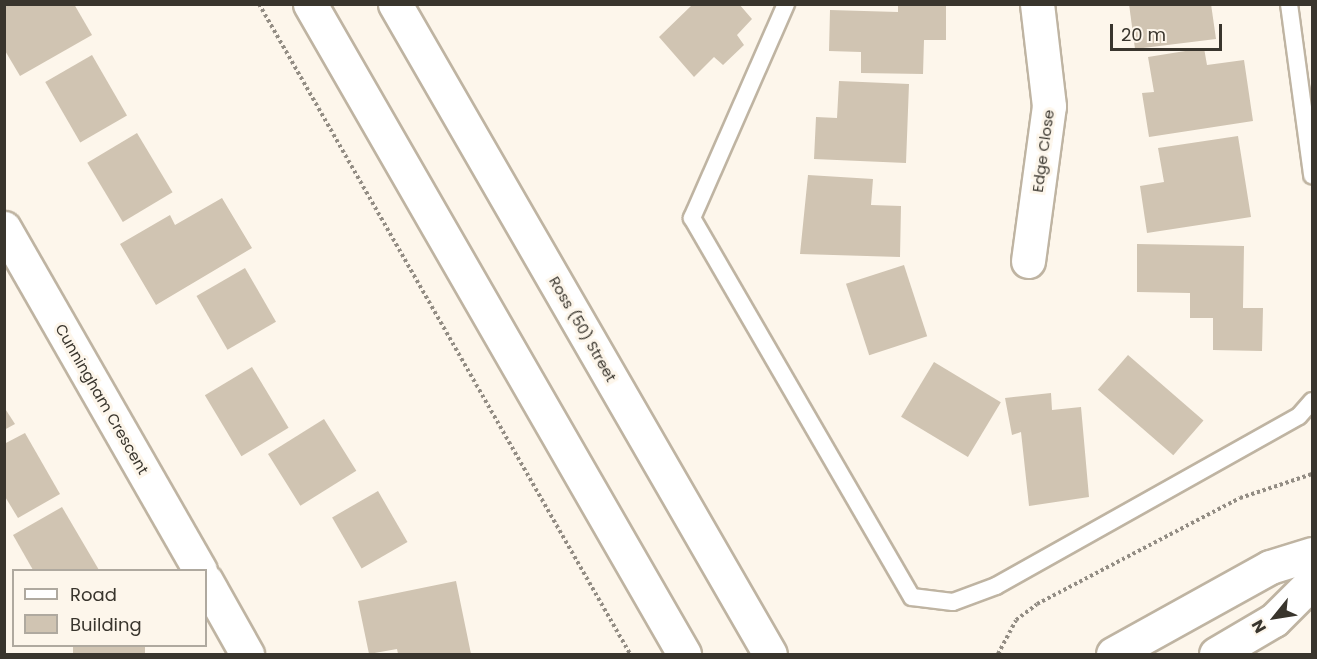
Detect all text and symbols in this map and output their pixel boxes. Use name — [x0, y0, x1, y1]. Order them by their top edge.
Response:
scale bar — [1113, 12, 1226, 50]
text: 20 m — [1121, 22, 1166, 47]
street label: Edge Close — [1028, 109, 1058, 193]
street label: Ross (50) Street — [546, 273, 620, 385]
street label: Cunningham Crescent — [52, 321, 152, 477]
legend — [12, 569, 207, 647]
text: Road — [70, 582, 117, 607]
north arrow — [1245, 587, 1305, 647]
text: Building — [70, 612, 142, 637]
text: N — [1246, 615, 1272, 637]

